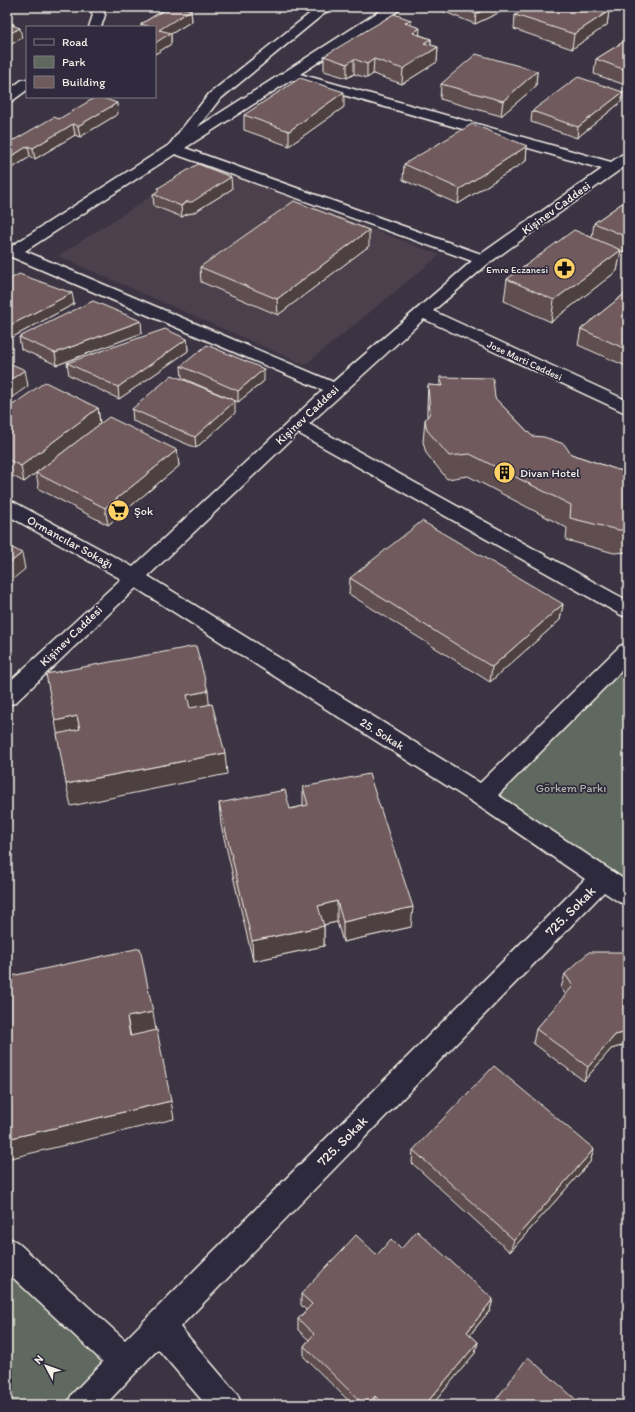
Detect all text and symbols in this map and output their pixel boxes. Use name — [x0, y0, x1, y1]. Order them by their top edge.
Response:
legend — [26, 26, 156, 98]
text: Road — [62, 35, 88, 49]
text: Park — [62, 55, 86, 69]
text: Building — [62, 75, 106, 89]
street label: Kişinev Caddesi — [519, 178, 593, 238]
pharmacy icon: Emre Eczanesi — [551, 256, 577, 282]
place label: Emre Eczanesi — [486, 263, 548, 276]
street label: Jose Marti Caddesi — [485, 337, 564, 383]
street label: Kişinev Caddesi — [273, 382, 341, 448]
building icon: Divan Hotel — [491, 460, 517, 486]
place label: Divan Hotel — [520, 466, 580, 480]
supermarket icon: Şok — [106, 498, 132, 524]
place label: Şok — [134, 504, 154, 518]
street label: Ormancılar Sokağı — [25, 513, 115, 571]
street label: Kişinev Caddesi — [37, 603, 105, 669]
street label: 25. Sokak — [357, 715, 407, 753]
park label: Görkem Parkı — [536, 781, 606, 795]
street label: 725. Sokak — [542, 883, 599, 940]
street label: 725. Sokak — [314, 1113, 371, 1170]
north arrow — [26, 1346, 66, 1386]
text: N — [31, 1353, 46, 1367]

